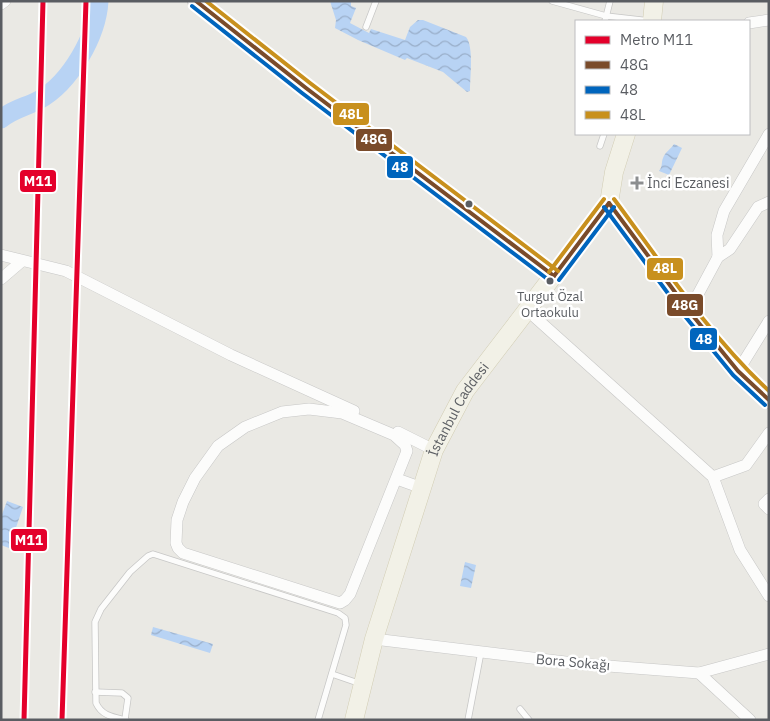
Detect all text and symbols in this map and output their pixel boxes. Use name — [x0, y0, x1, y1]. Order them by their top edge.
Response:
legend — [575, 20, 750, 135]
text: Metro M11 — [620, 30, 693, 49]
text: 48G — [620, 55, 648, 74]
text: 48 — [620, 80, 638, 99]
line badge: 48L — [332, 102, 370, 126]
text: 48L — [339, 105, 363, 123]
text: 48L — [620, 105, 646, 124]
line badge: 48G — [355, 128, 393, 152]
text: 48G — [361, 130, 387, 148]
line badge: 48 — [386, 155, 414, 179]
text: 48 — [392, 158, 408, 176]
line badge: M11 — [19, 169, 57, 193]
text: M11 — [24, 172, 53, 190]
place label: İnci Eczanesi — [647, 174, 729, 192]
marker: İnci Eczanesi — [631, 177, 643, 189]
unlabelled marker — [464, 199, 474, 209]
line badge: 48L — [646, 257, 684, 281]
text: 48L — [653, 259, 677, 277]
marker: Turgut Özal Ortaokulu — [545, 276, 555, 286]
place label: Turgut Özal Ortaokulu — [517, 288, 584, 321]
line badge: 48G — [666, 293, 704, 317]
text: 48G — [672, 296, 698, 314]
line badge: 48 — [689, 327, 718, 351]
text: 48 — [696, 330, 712, 348]
street label: İstanbul Caddesi — [424, 359, 493, 458]
line badge: M11 — [10, 528, 48, 552]
text: M11 — [15, 531, 44, 549]
street label: Bora Sokağı — [535, 650, 611, 674]

